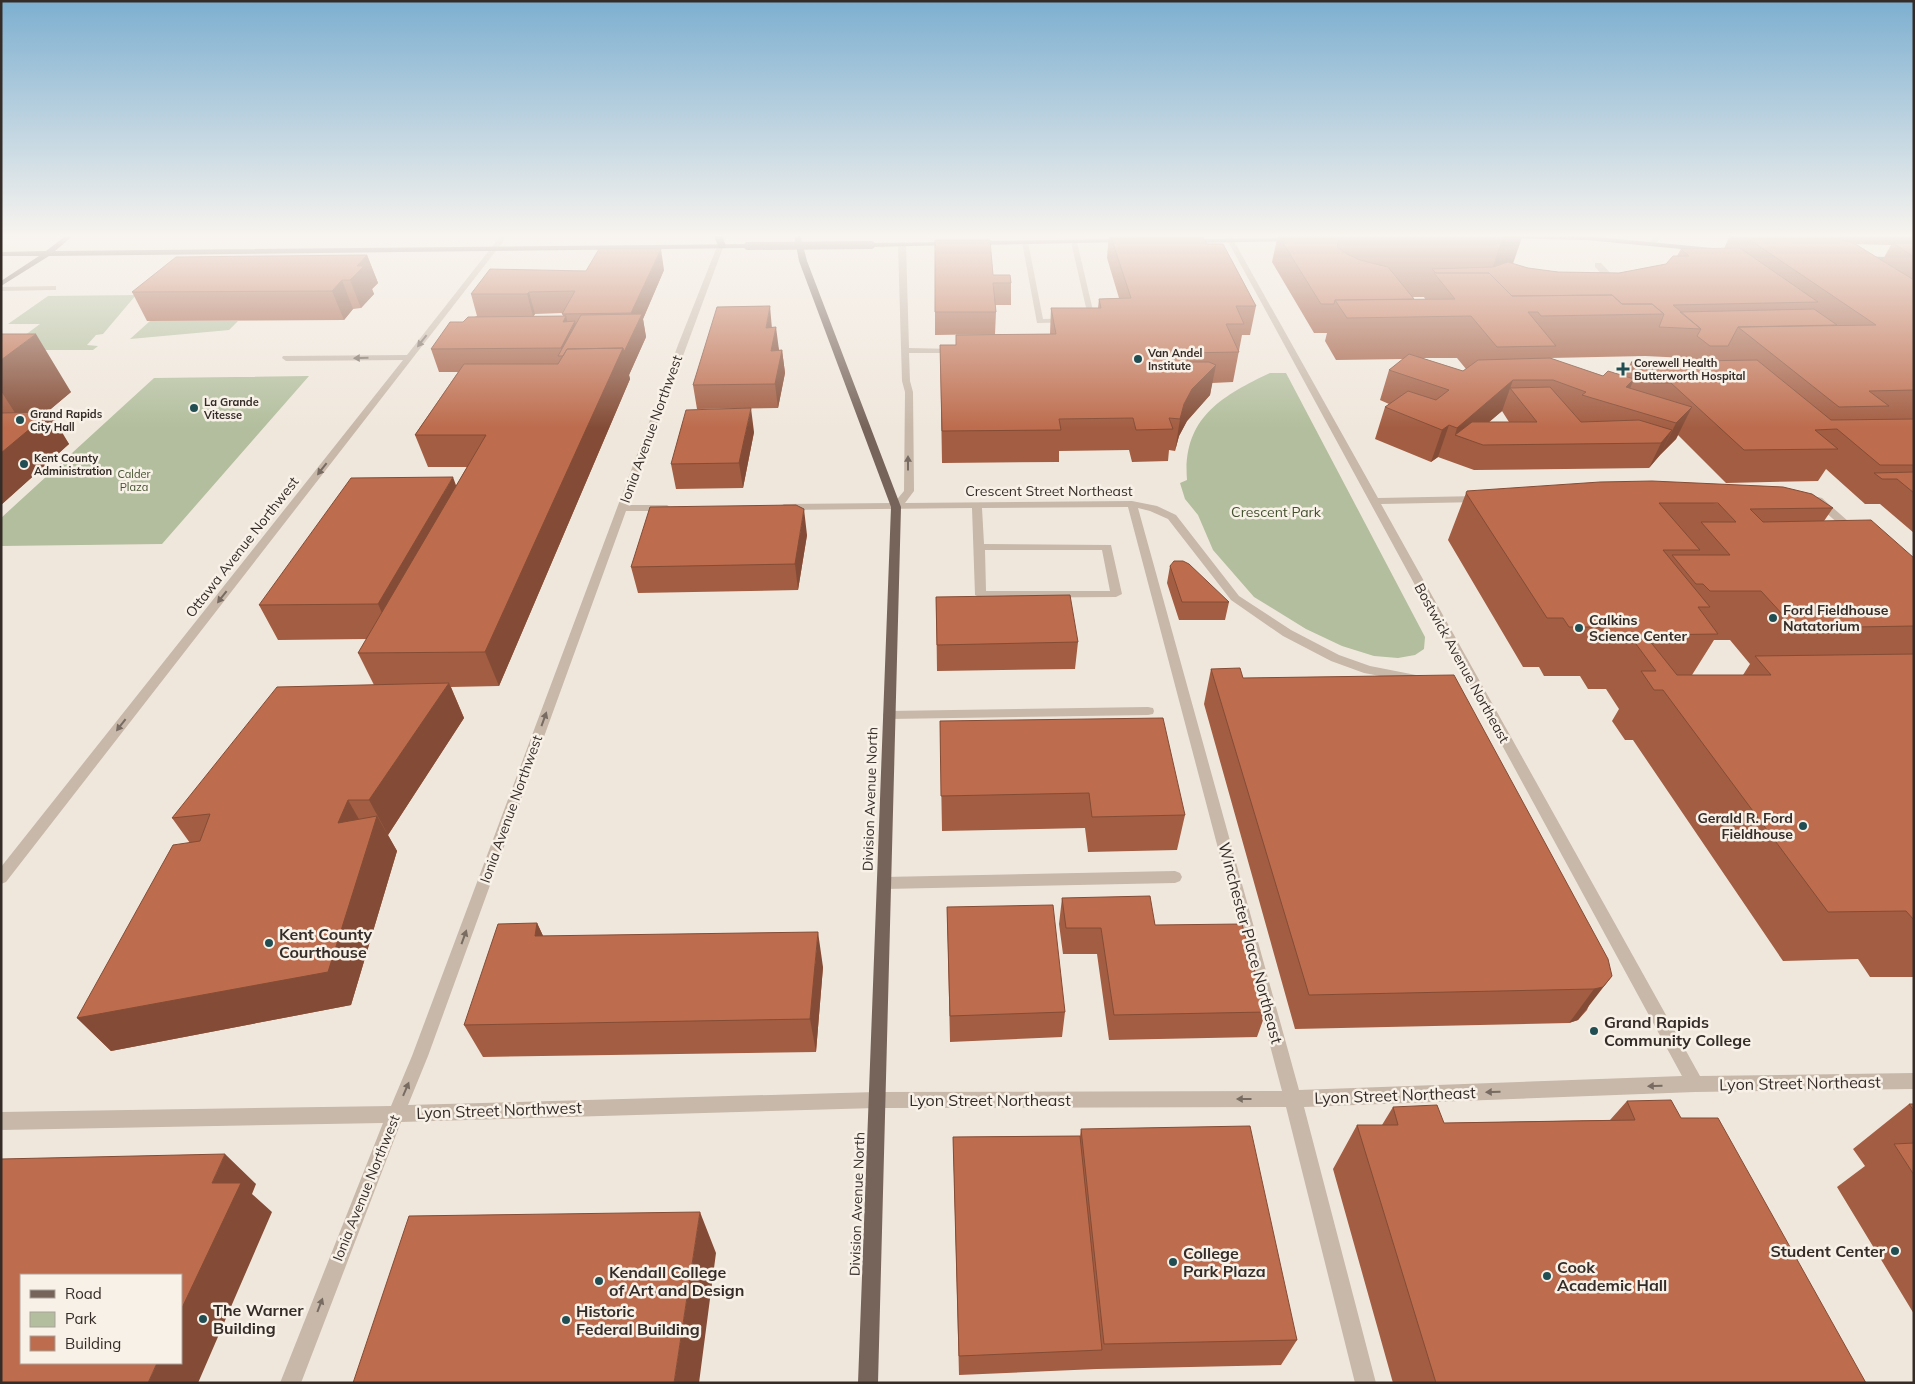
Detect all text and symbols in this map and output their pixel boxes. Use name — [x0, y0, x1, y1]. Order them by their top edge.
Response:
one-way arrow — [417, 334, 428, 347]
place label: Van Andel Institute — [1147, 346, 1202, 373]
street label: Ionia Avenue Northwest — [616, 353, 686, 505]
marker: Van Andel Institute — [1132, 353, 1144, 365]
one-way arrow — [353, 354, 369, 362]
place label: Corewell Health Butterworth Hospital — [1634, 356, 1746, 383]
marker: Corewell Health Butterworth Hospital — [1616, 362, 1630, 376]
place label: La Grande Vitesse — [203, 395, 259, 422]
marker: La Grande Vitesse — [188, 402, 200, 414]
place label: Grand Rapids City Hall — [30, 407, 103, 434]
marker: Grand Rapids City Hall — [14, 414, 26, 426]
place label: Kent County Administration — [34, 451, 112, 478]
one-way arrow — [904, 454, 912, 470]
marker: Kent County Administration — [18, 458, 30, 470]
one-way arrow — [317, 462, 328, 475]
park label: Calder Plaza — [117, 467, 151, 494]
street label: Ottawa Avenue Northwest — [181, 473, 303, 621]
street label: Crescent Street Northeast — [965, 482, 1133, 500]
park label: Crescent Park — [1231, 503, 1322, 521]
street label: Bostwick Avenue Northeast — [1411, 580, 1514, 746]
one-way arrow — [216, 590, 227, 603]
place label: Ford Fieldhouse Natatorium — [1783, 601, 1889, 635]
place label: Calkins Science Center — [1589, 611, 1687, 645]
marker: Ford Fieldhouse Natatorium — [1767, 612, 1779, 624]
marker: Calkins Science Center — [1573, 622, 1585, 634]
one-way arrow — [541, 711, 548, 726]
one-way arrow — [116, 718, 127, 731]
street label: Division Avenue North — [858, 727, 882, 871]
street label: Ionia Avenue Northwest — [476, 733, 546, 885]
place label: Gerald R. Ford Fieldhouse — [1697, 809, 1793, 843]
marker: Gerald R. Ford Fieldhouse — [1797, 820, 1809, 832]
street label: Winchester Place Northeast — [1214, 840, 1288, 1046]
place label: Kent County Courthouse — [279, 924, 373, 962]
one-way arrow — [460, 929, 468, 944]
marker: Kent County Courthouse — [263, 937, 275, 949]
place label: Grand Rapids Community College — [1604, 1012, 1751, 1050]
marker: Grand Rapids Community College — [1588, 1025, 1600, 1037]
street label: Lyon Street Northeast — [1719, 1072, 1881, 1094]
one-way arrow — [403, 1082, 411, 1096]
street label: Lyon Street Northeast — [1314, 1082, 1476, 1108]
one-way arrow — [1647, 1082, 1663, 1090]
one-way arrow — [1484, 1088, 1500, 1096]
street label: Lyon Street Northeast — [909, 1090, 1071, 1110]
one-way arrow — [1236, 1095, 1252, 1103]
street label: Lyon Street Northwest — [416, 1097, 583, 1123]
street label: Ionia Avenue Northwest — [328, 1112, 404, 1264]
street label: Division Avenue North — [845, 1132, 869, 1276]
place label: Student Center — [1771, 1241, 1886, 1261]
place label: College Park Plaza — [1183, 1243, 1266, 1281]
marker: Student Center — [1889, 1245, 1901, 1257]
marker: College Park Plaza — [1167, 1256, 1179, 1268]
place label: Cook Academic Hall — [1557, 1257, 1667, 1295]
place label: Kendall College of Art and Design — [609, 1262, 744, 1300]
marker: Cook Academic Hall — [1541, 1270, 1553, 1282]
legend — [20, 1274, 182, 1364]
marker: Kendall College of Art and Design — [593, 1275, 605, 1287]
text: Road — [65, 1284, 102, 1303]
one-way arrow — [316, 1297, 324, 1312]
place label: The Warner Building — [213, 1300, 304, 1338]
place label: Historic Federal Building — [576, 1301, 700, 1339]
text: Park — [65, 1309, 97, 1328]
marker: The Warner Building — [197, 1313, 209, 1325]
marker: Historic Federal Building — [560, 1314, 572, 1326]
text: Building — [65, 1334, 121, 1353]

